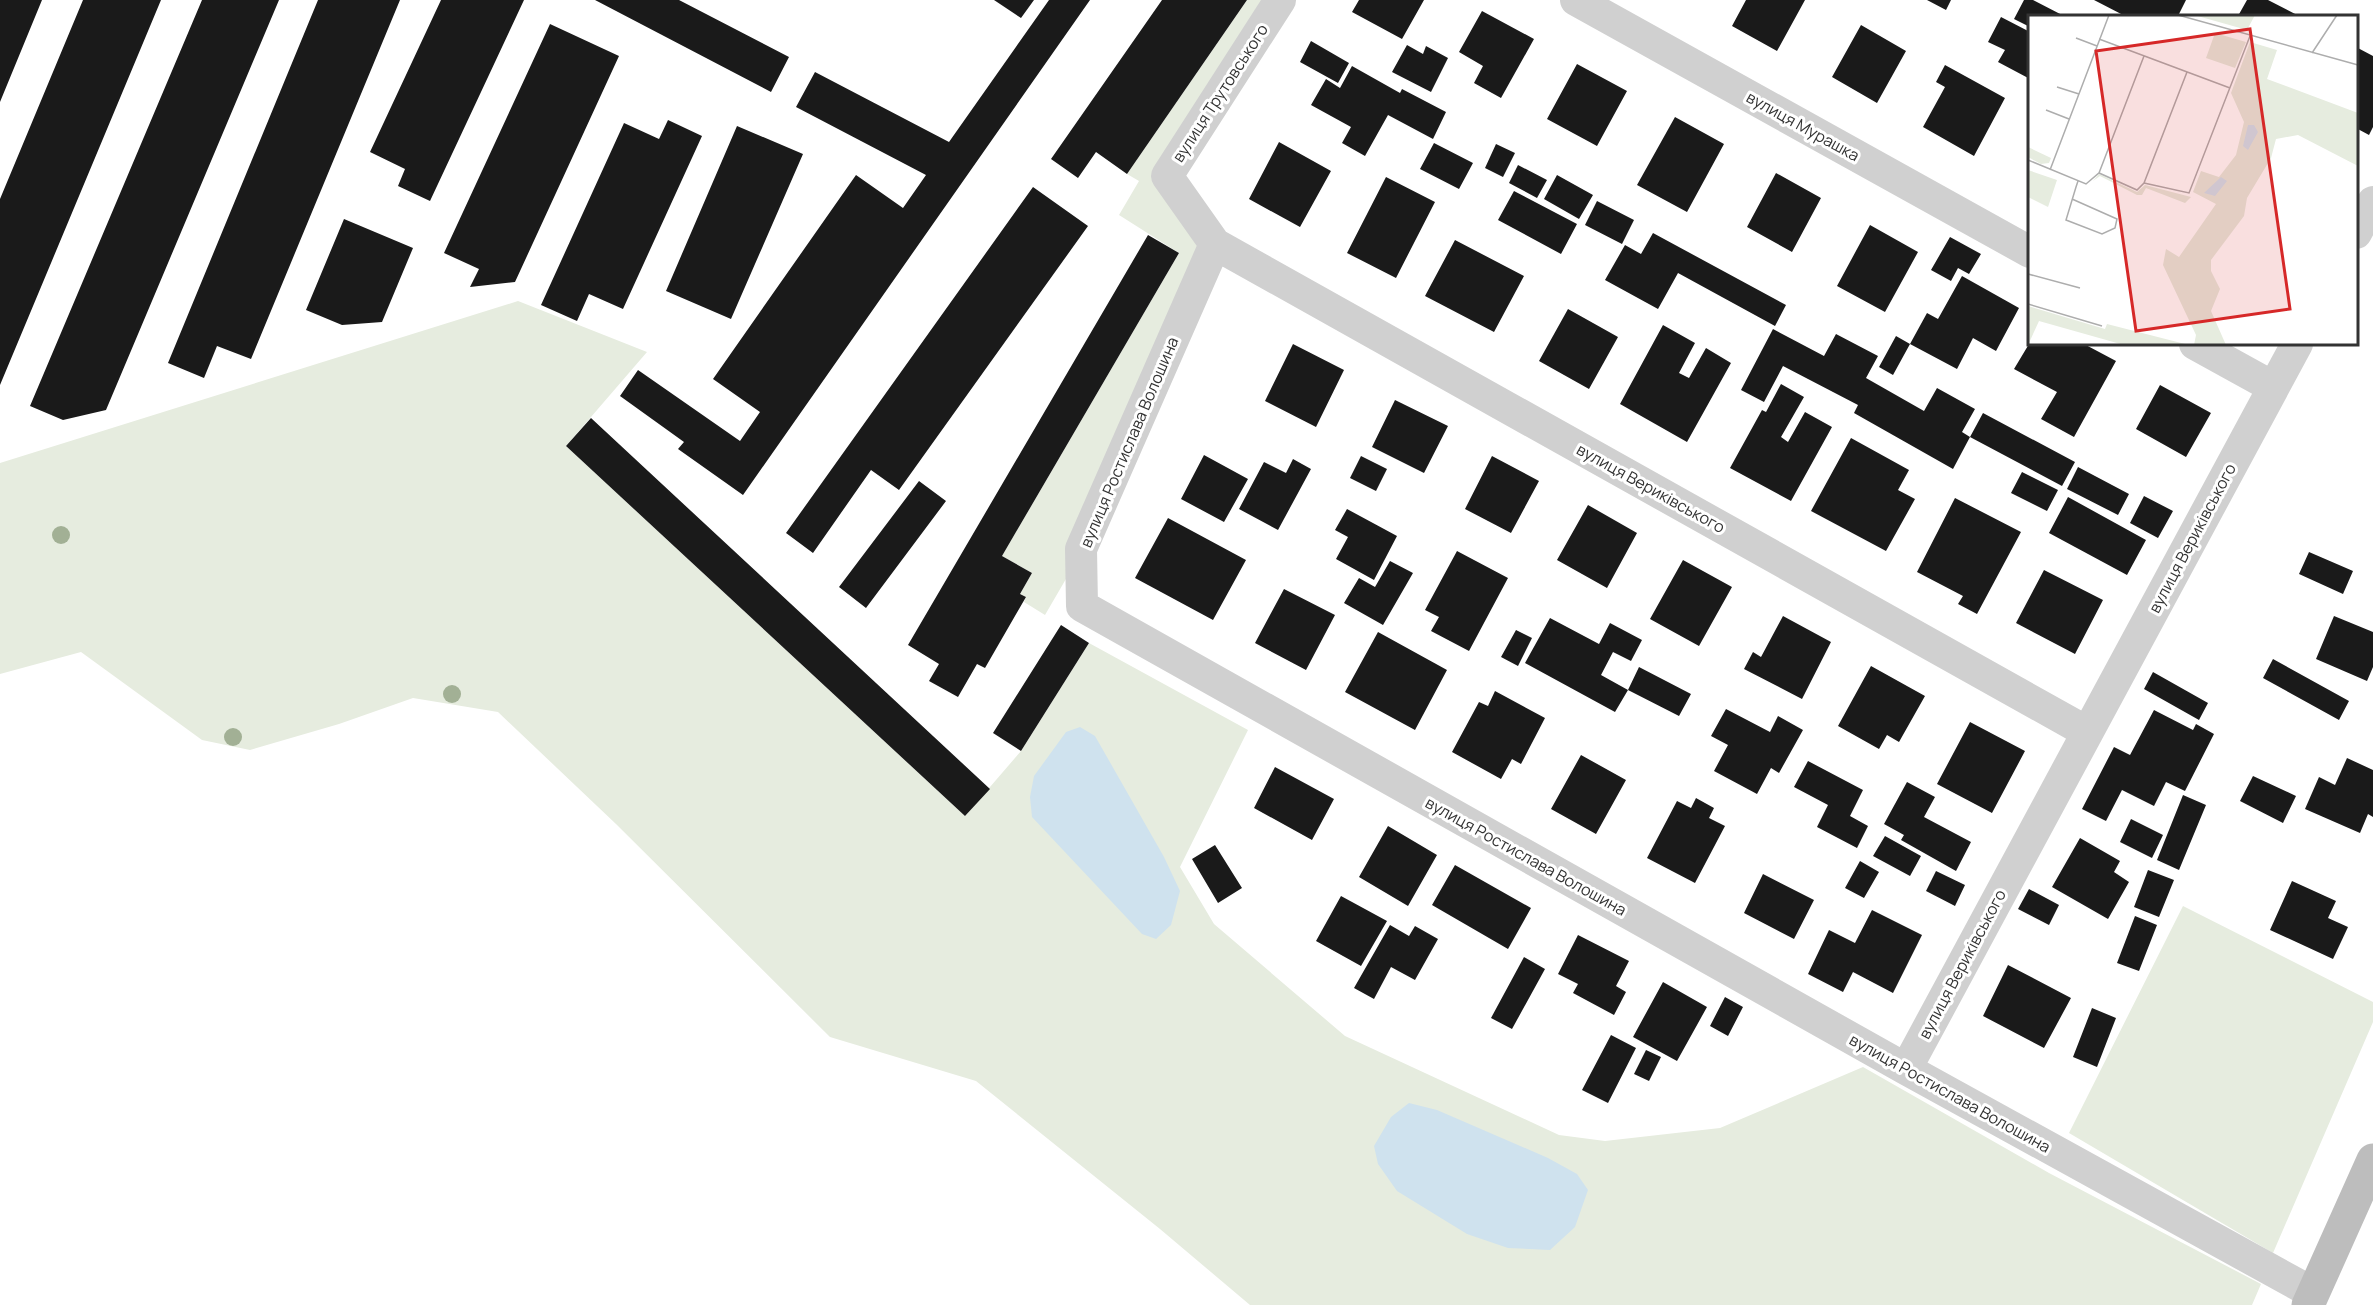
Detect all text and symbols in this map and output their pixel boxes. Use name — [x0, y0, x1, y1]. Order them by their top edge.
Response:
inset map — [2028, 15, 2358, 345]
street label: вулиця Трутовського — [1167, 20, 1273, 166]
street label: вулиця Мурашка — [1743, 86, 1863, 166]
street label: вулиця Ростислава Волошина — [1075, 333, 1183, 551]
street label: вулиця Вериківського — [1573, 438, 1729, 538]
street label: вулиця Вериківського — [2143, 459, 2241, 617]
street label: вулиця Ростислава Волошина — [1421, 791, 1631, 921]
street label: вулиця Вериківського — [1913, 885, 2011, 1043]
street label: вулиця Ростислава Волошина — [1845, 1028, 2055, 1158]

